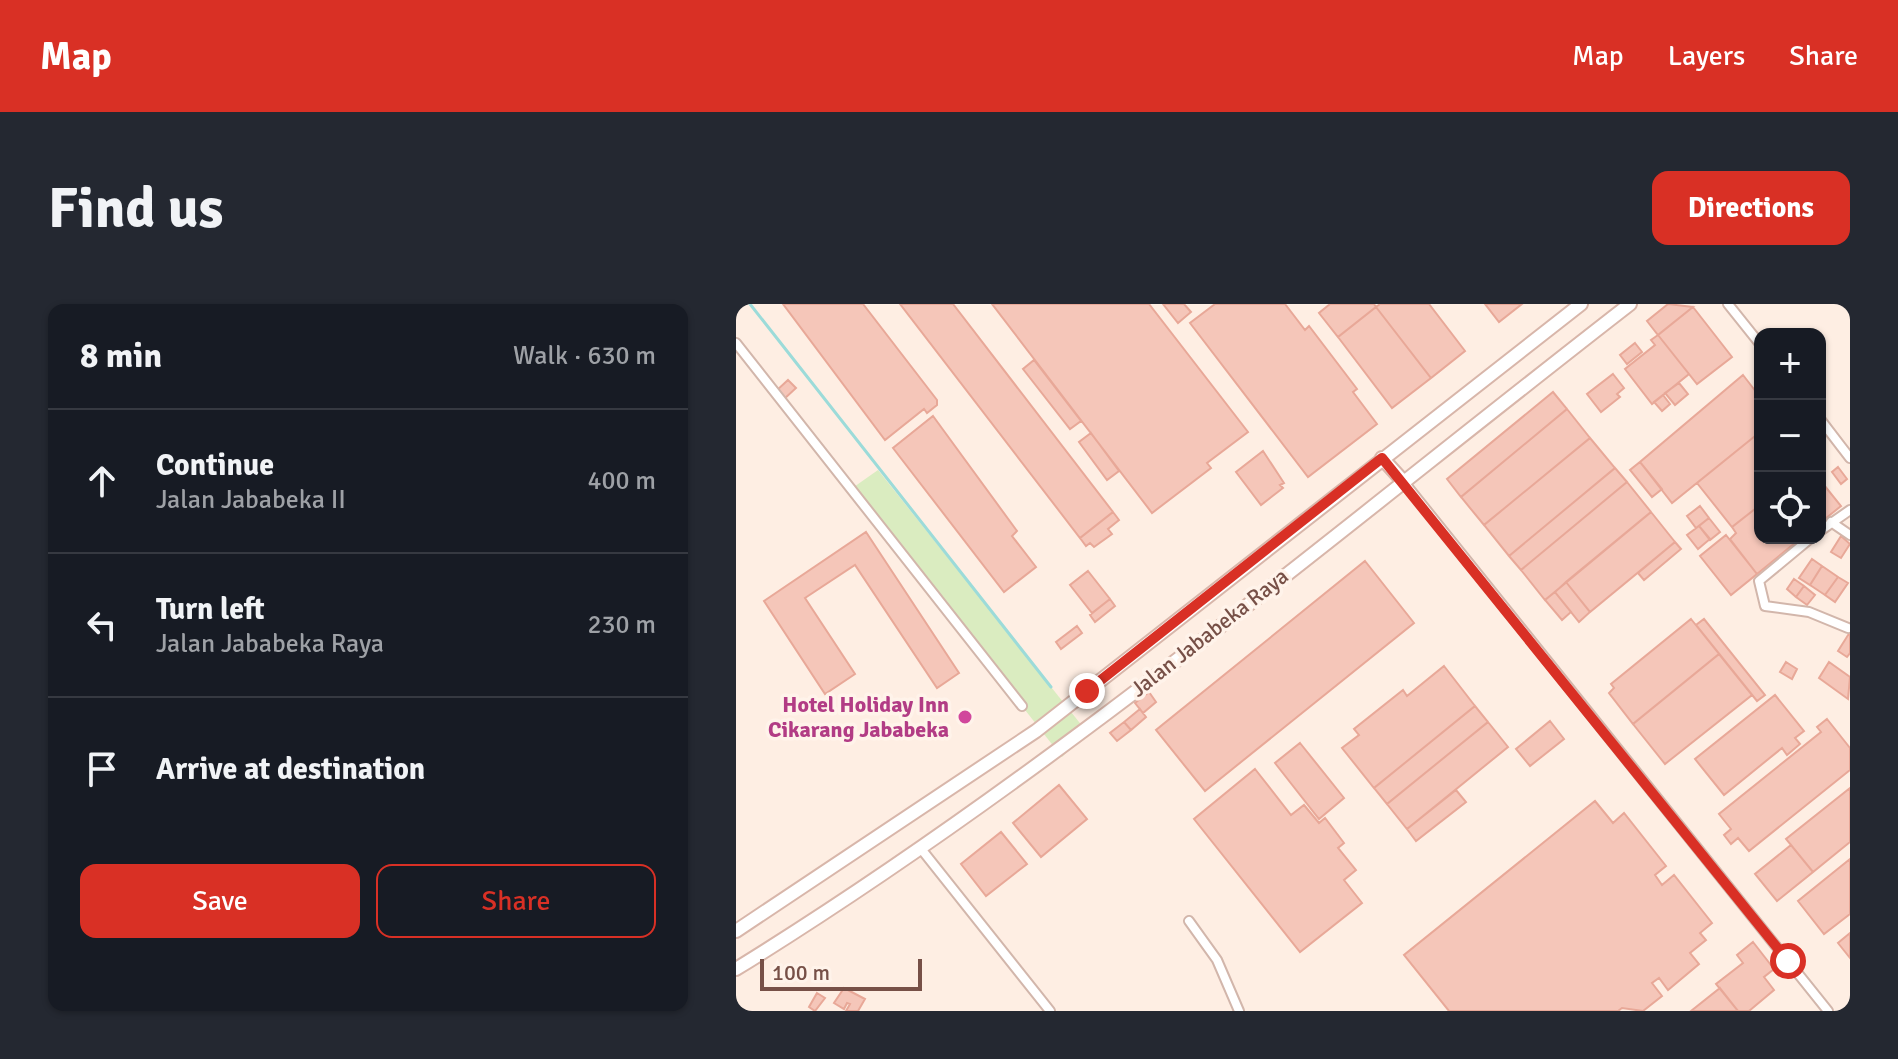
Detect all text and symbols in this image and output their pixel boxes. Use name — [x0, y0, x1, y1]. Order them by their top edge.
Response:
text: Map — [40, 33, 112, 80]
text: Map — [1572, 39, 1624, 73]
text: Layers — [1668, 39, 1745, 73]
text: Share — [1789, 39, 1858, 73]
button: Directions — [1652, 171, 1850, 245]
text: Find us — [48, 174, 223, 243]
map controls — [1754, 328, 1826, 544]
button: + — [1754, 328, 1826, 400]
text: 8 min — [80, 335, 162, 377]
text: Walk · 630 m — [513, 340, 656, 372]
button: − — [1754, 400, 1826, 472]
text: Continue — [156, 447, 274, 484]
icon: ahead — [80, 459, 124, 503]
text: 400 m — [587, 465, 656, 497]
button: locate — [1754, 472, 1826, 544]
text: Jalan Jababeka II — [156, 484, 346, 516]
street label: Jalan Jababeka Raya — [1125, 562, 1294, 702]
text: Turn left — [156, 591, 265, 628]
icon: left — [80, 603, 124, 647]
text: 230 m — [587, 609, 656, 641]
text: Jalan Jababeka Raya — [156, 628, 384, 660]
route end — [1069, 673, 1105, 709]
place label: Hotel Holiday Inn Cikarang Jababeka — [768, 691, 949, 743]
marker: Hotel Holiday Inn Cikarang Jababeka — [956, 708, 974, 726]
icon: arrive — [80, 747, 124, 791]
text: Arrive at destination — [156, 751, 425, 788]
button: Save — [80, 864, 360, 938]
button: Share — [376, 864, 656, 938]
route start — [1770, 943, 1806, 979]
scale bar — [760, 955, 922, 991]
text: 100 m — [772, 959, 830, 986]

